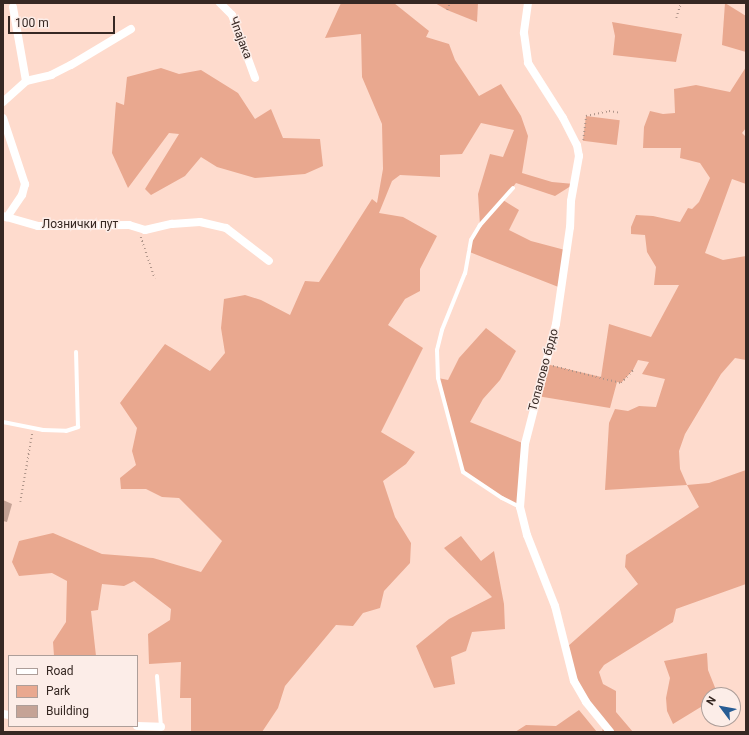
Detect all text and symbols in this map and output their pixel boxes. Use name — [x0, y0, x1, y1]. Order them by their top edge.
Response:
scale bar — [10, 8, 117, 34]
street label: Чпајака — [225, 15, 255, 61]
text: 100 m — [15, 16, 49, 30]
street label: Лознички пут — [42, 218, 118, 232]
street label: Топалово брдо — [526, 327, 562, 413]
legend — [8, 655, 138, 727]
text: Road — [46, 664, 74, 678]
text: Park — [46, 684, 70, 698]
north arrow — [701, 687, 741, 727]
text: N — [704, 694, 719, 708]
text: Building — [46, 704, 89, 718]

